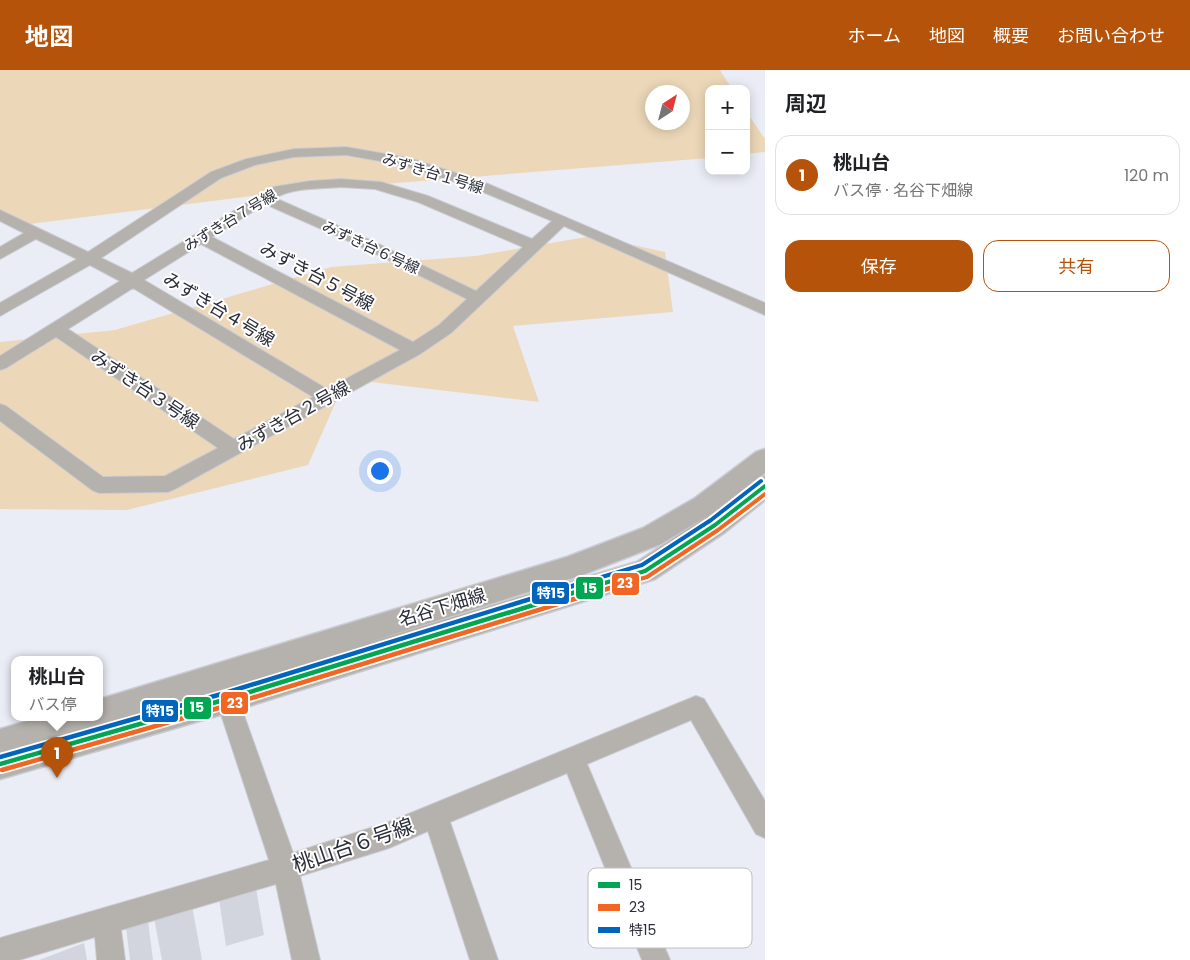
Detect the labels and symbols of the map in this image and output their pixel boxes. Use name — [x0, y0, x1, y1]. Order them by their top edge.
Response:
north arrow — [645, 85, 690, 130]
street label: みずき台１号線 — [380, 148, 486, 198]
street label: みずき台７号線 — [180, 184, 280, 256]
street label: みずき台６号線 — [319, 215, 423, 279]
street label: みずき台５号線 — [256, 235, 378, 317]
street label: みずき台４号線 — [159, 266, 279, 352]
street label: みずき台３号線 — [86, 343, 204, 435]
street label: みずき台２号線 — [232, 375, 354, 457]
your location — [367, 458, 393, 484]
line badge: 23 — [611, 572, 640, 596]
text: 23 — [617, 573, 633, 593]
line badge: 15 — [575, 576, 604, 600]
text: 15 — [583, 578, 597, 598]
line badge: 特15 — [531, 581, 570, 605]
street label: 名谷下畑線 — [395, 582, 489, 632]
text: 特15 — [537, 583, 565, 603]
line badge: 23 — [220, 691, 249, 715]
text: 23 — [227, 693, 243, 713]
line badge: 15 — [183, 696, 212, 720]
text: 15 — [190, 697, 204, 717]
line badge: 特15 — [141, 699, 179, 723]
text: 特15 — [146, 701, 174, 721]
pin: 1 — [41, 737, 73, 778]
street label: 桃山台６号線 — [289, 811, 417, 879]
legend — [588, 868, 752, 948]
text: 15 — [629, 875, 642, 895]
text: 23 — [629, 897, 645, 917]
text: 特15 — [629, 920, 656, 940]

